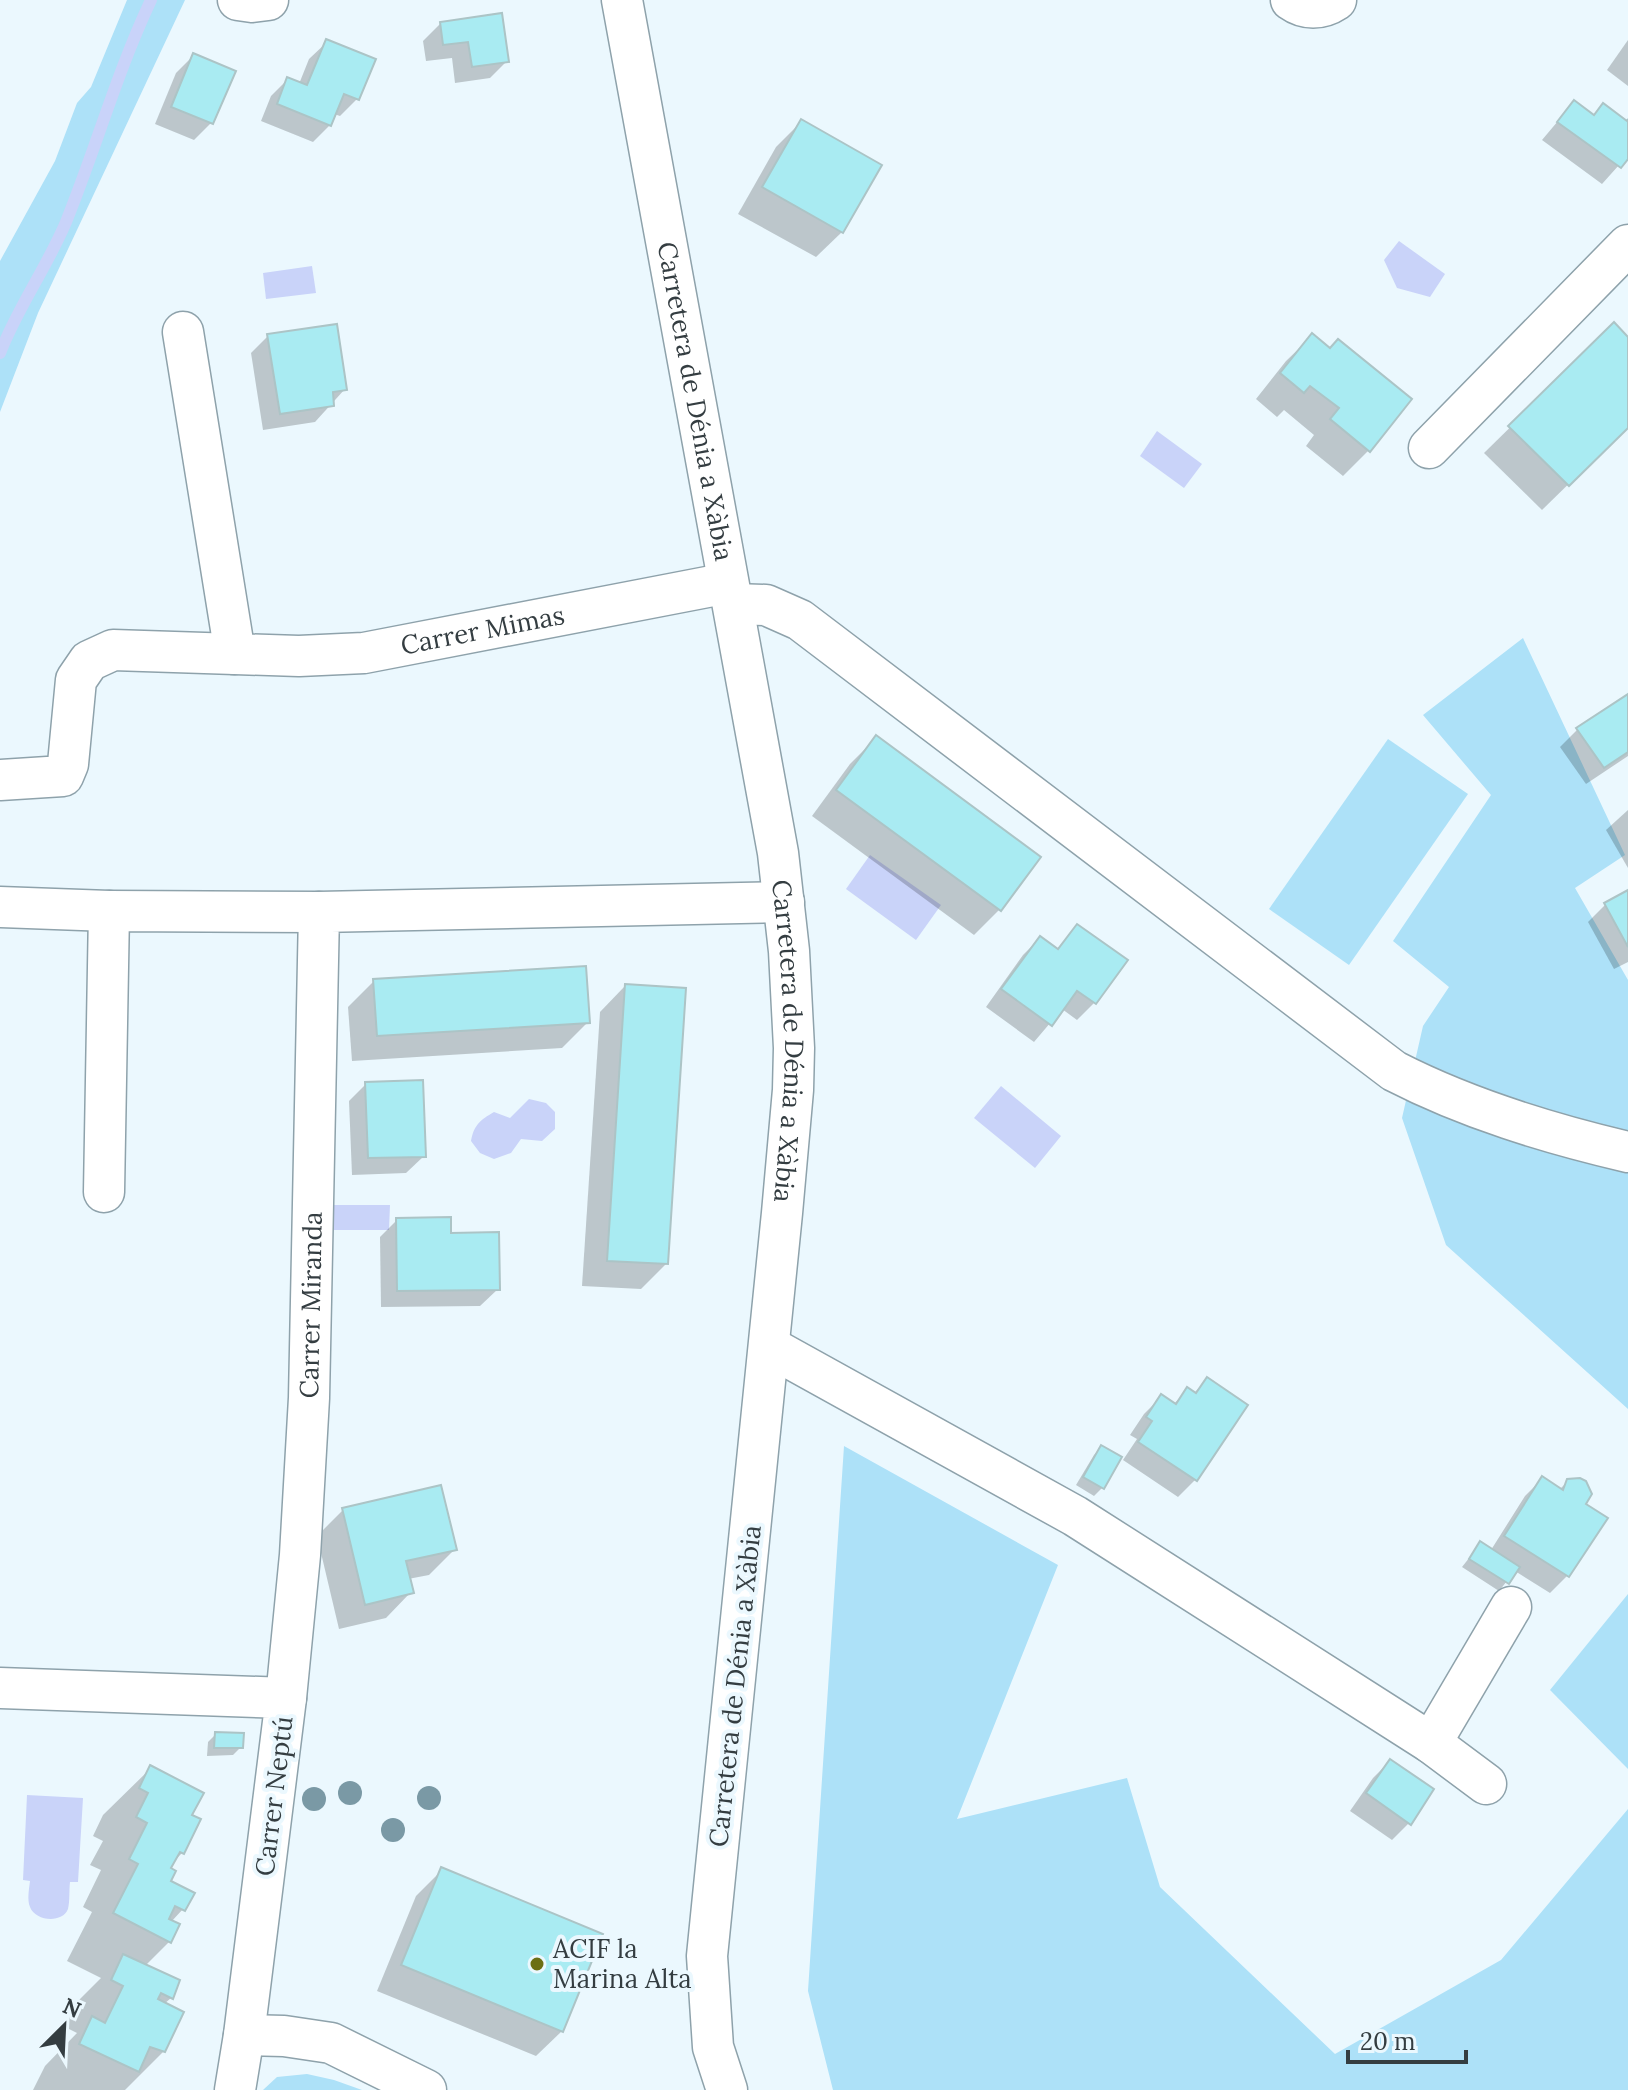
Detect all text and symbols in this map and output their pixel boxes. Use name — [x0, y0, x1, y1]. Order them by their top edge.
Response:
street label: Carretera de Dénia a Xàbia — [651, 239, 741, 563]
street label: Carrer Mimas — [398, 598, 567, 662]
street label: Carretera de Dénia a Xàbia — [765, 878, 811, 1204]
street label: Carrer Miranda — [292, 1211, 329, 1399]
street label: Carretera de Dénia a Xàbia — [701, 1523, 768, 1849]
street label: Carrer Neptú — [247, 1714, 300, 1878]
place label: ACIF la Marina Alta — [552, 1932, 692, 1995]
marker: ACIF la Marina Alta — [528, 1955, 546, 1973]
north arrow — [24, 1986, 104, 2066]
text: N — [59, 1991, 86, 2024]
scale bar — [1348, 2014, 1466, 2064]
text: 20 m — [1360, 2026, 1416, 2057]

